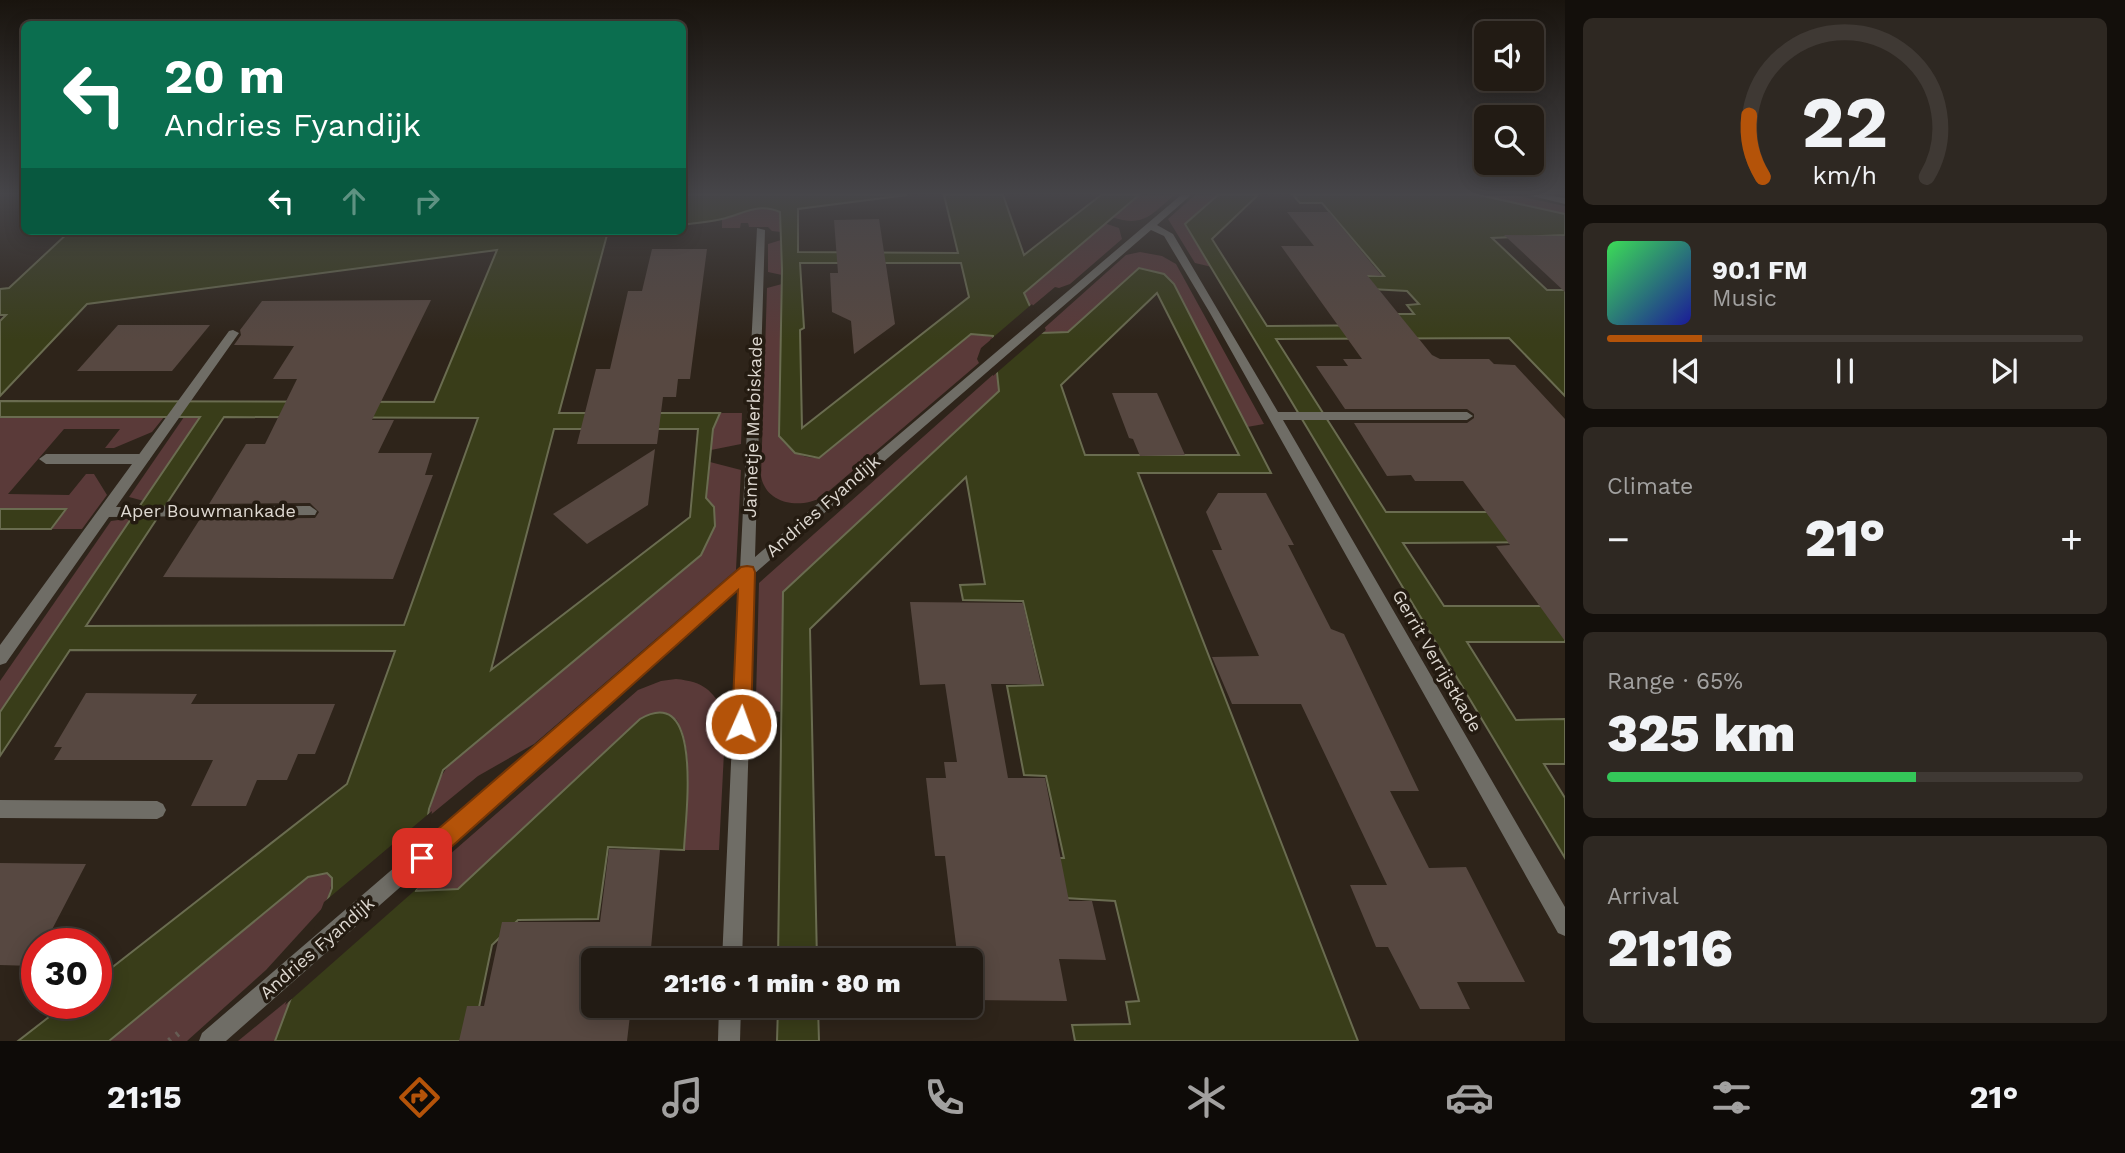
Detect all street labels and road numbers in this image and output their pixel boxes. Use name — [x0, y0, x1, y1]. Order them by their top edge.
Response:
street label: Jannetje Merbiskade — [739, 336, 766, 518]
street label: Andries Fyandijk — [761, 450, 884, 561]
street label: Aper Bouwmankade — [120, 500, 296, 521]
street label: Gerrit Verrijstkade — [1388, 586, 1487, 735]
street label: Andries Fyandijk — [255, 892, 378, 1003]

